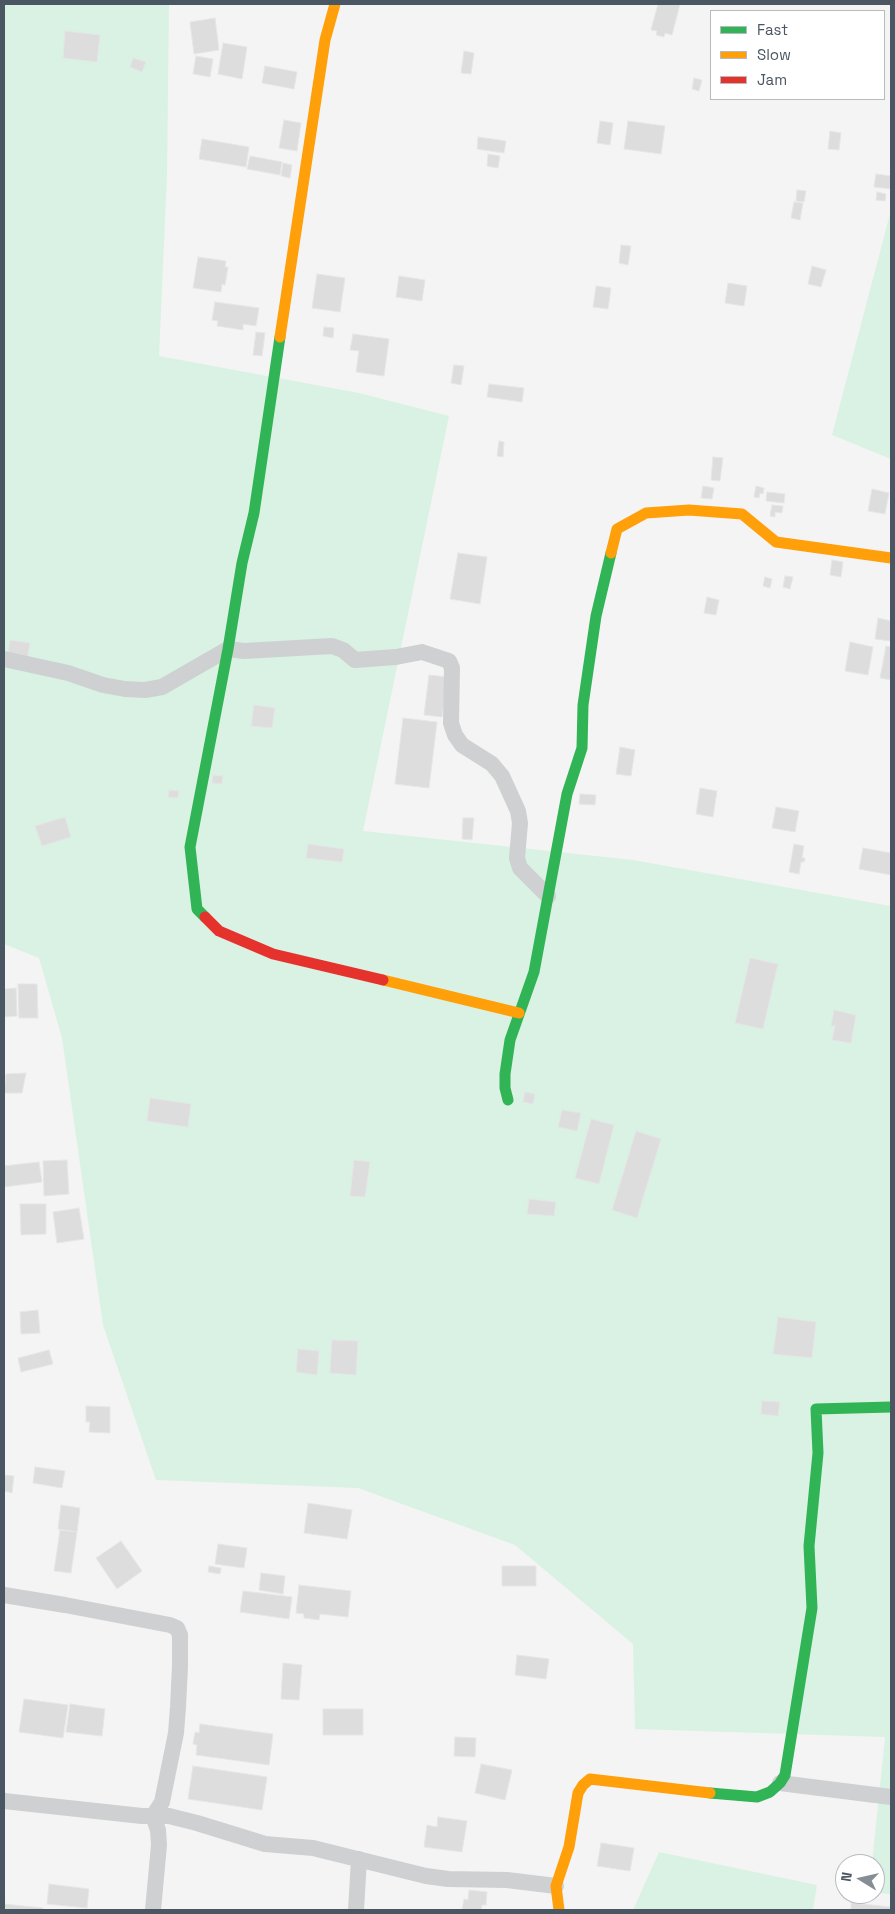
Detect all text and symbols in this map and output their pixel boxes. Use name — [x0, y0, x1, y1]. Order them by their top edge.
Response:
legend — [710, 10, 885, 100]
text: Fast — [757, 20, 788, 39]
text: Slow — [757, 45, 791, 64]
text: Jam — [757, 70, 787, 89]
north arrow — [835, 1854, 885, 1904]
text: N — [837, 1871, 856, 1883]

